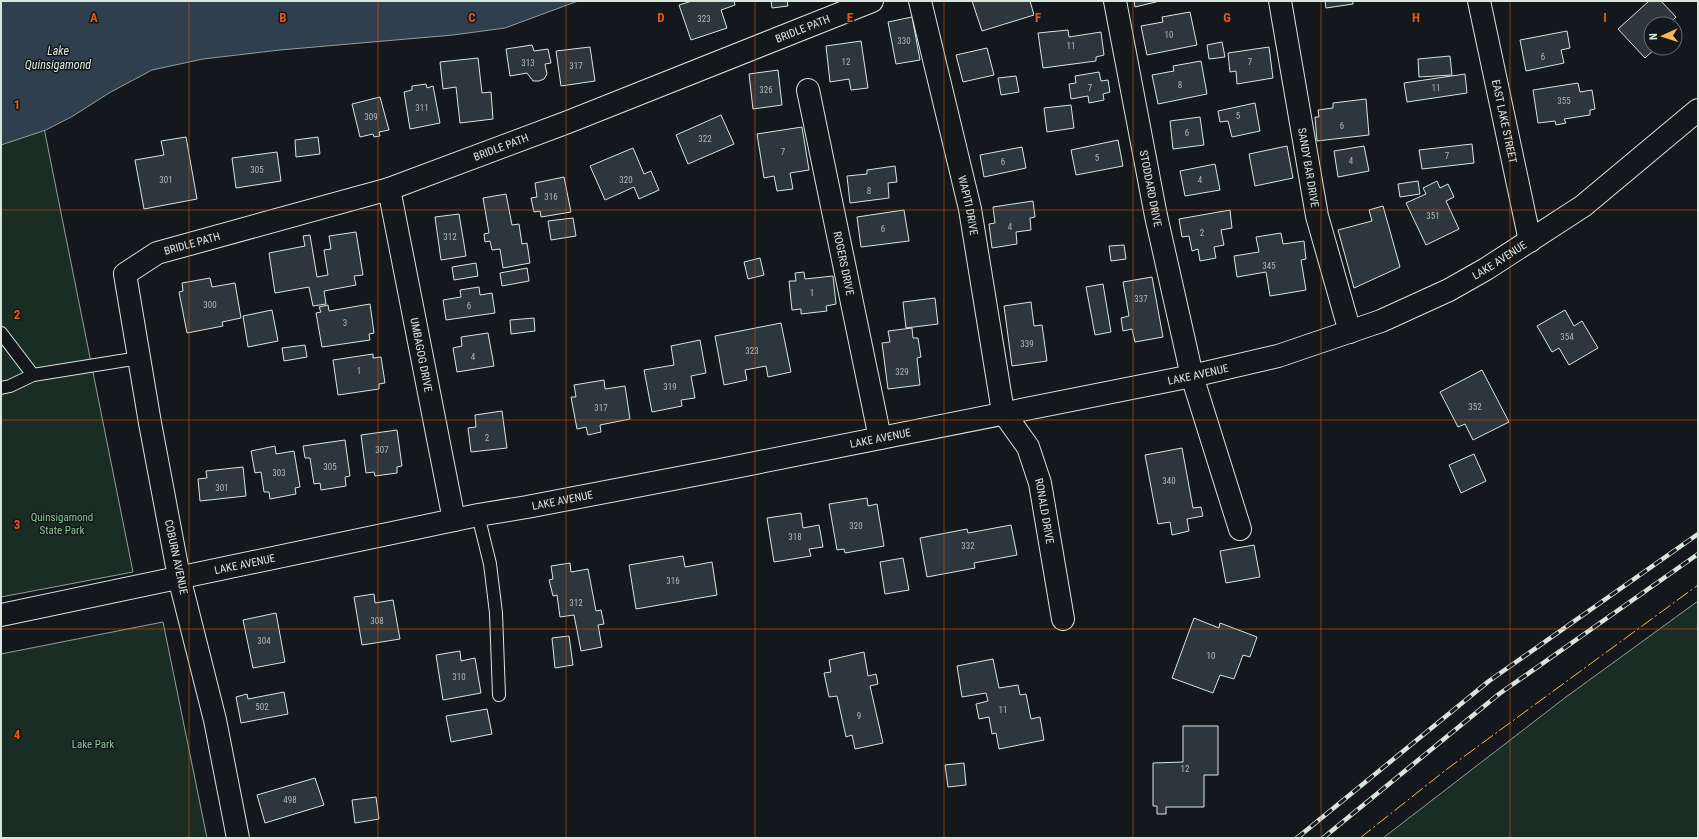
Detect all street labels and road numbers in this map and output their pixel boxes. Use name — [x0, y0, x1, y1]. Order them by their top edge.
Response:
street label: BRIDLE PATH — [773, 12, 832, 45]
street label: EAST LAKE STREET — [1489, 78, 1520, 165]
street label: SANDY BAR DRIVE — [1295, 127, 1322, 209]
street label: BRIDLE PATH — [472, 131, 530, 163]
street label: STODDARD DRIVE — [1137, 149, 1165, 229]
street label: WAPITI DRIVE — [956, 174, 981, 237]
street label: BRIDLE PATH — [162, 229, 221, 257]
street label: ROGERS DRIVE — [831, 230, 857, 297]
street label: LAKE AVENUE — [1470, 238, 1529, 282]
street label: UMBAGOG DRIVE — [408, 317, 435, 394]
street label: LAKE AVENUE — [1167, 361, 1230, 387]
street label: LAKE AVENUE — [849, 426, 912, 450]
street label: RONALD DRIVE — [1032, 476, 1057, 545]
street label: LAKE AVENUE — [531, 488, 594, 512]
street label: COBURN AVENUE — [162, 518, 190, 596]
street label: LAKE AVENUE — [213, 551, 277, 577]

